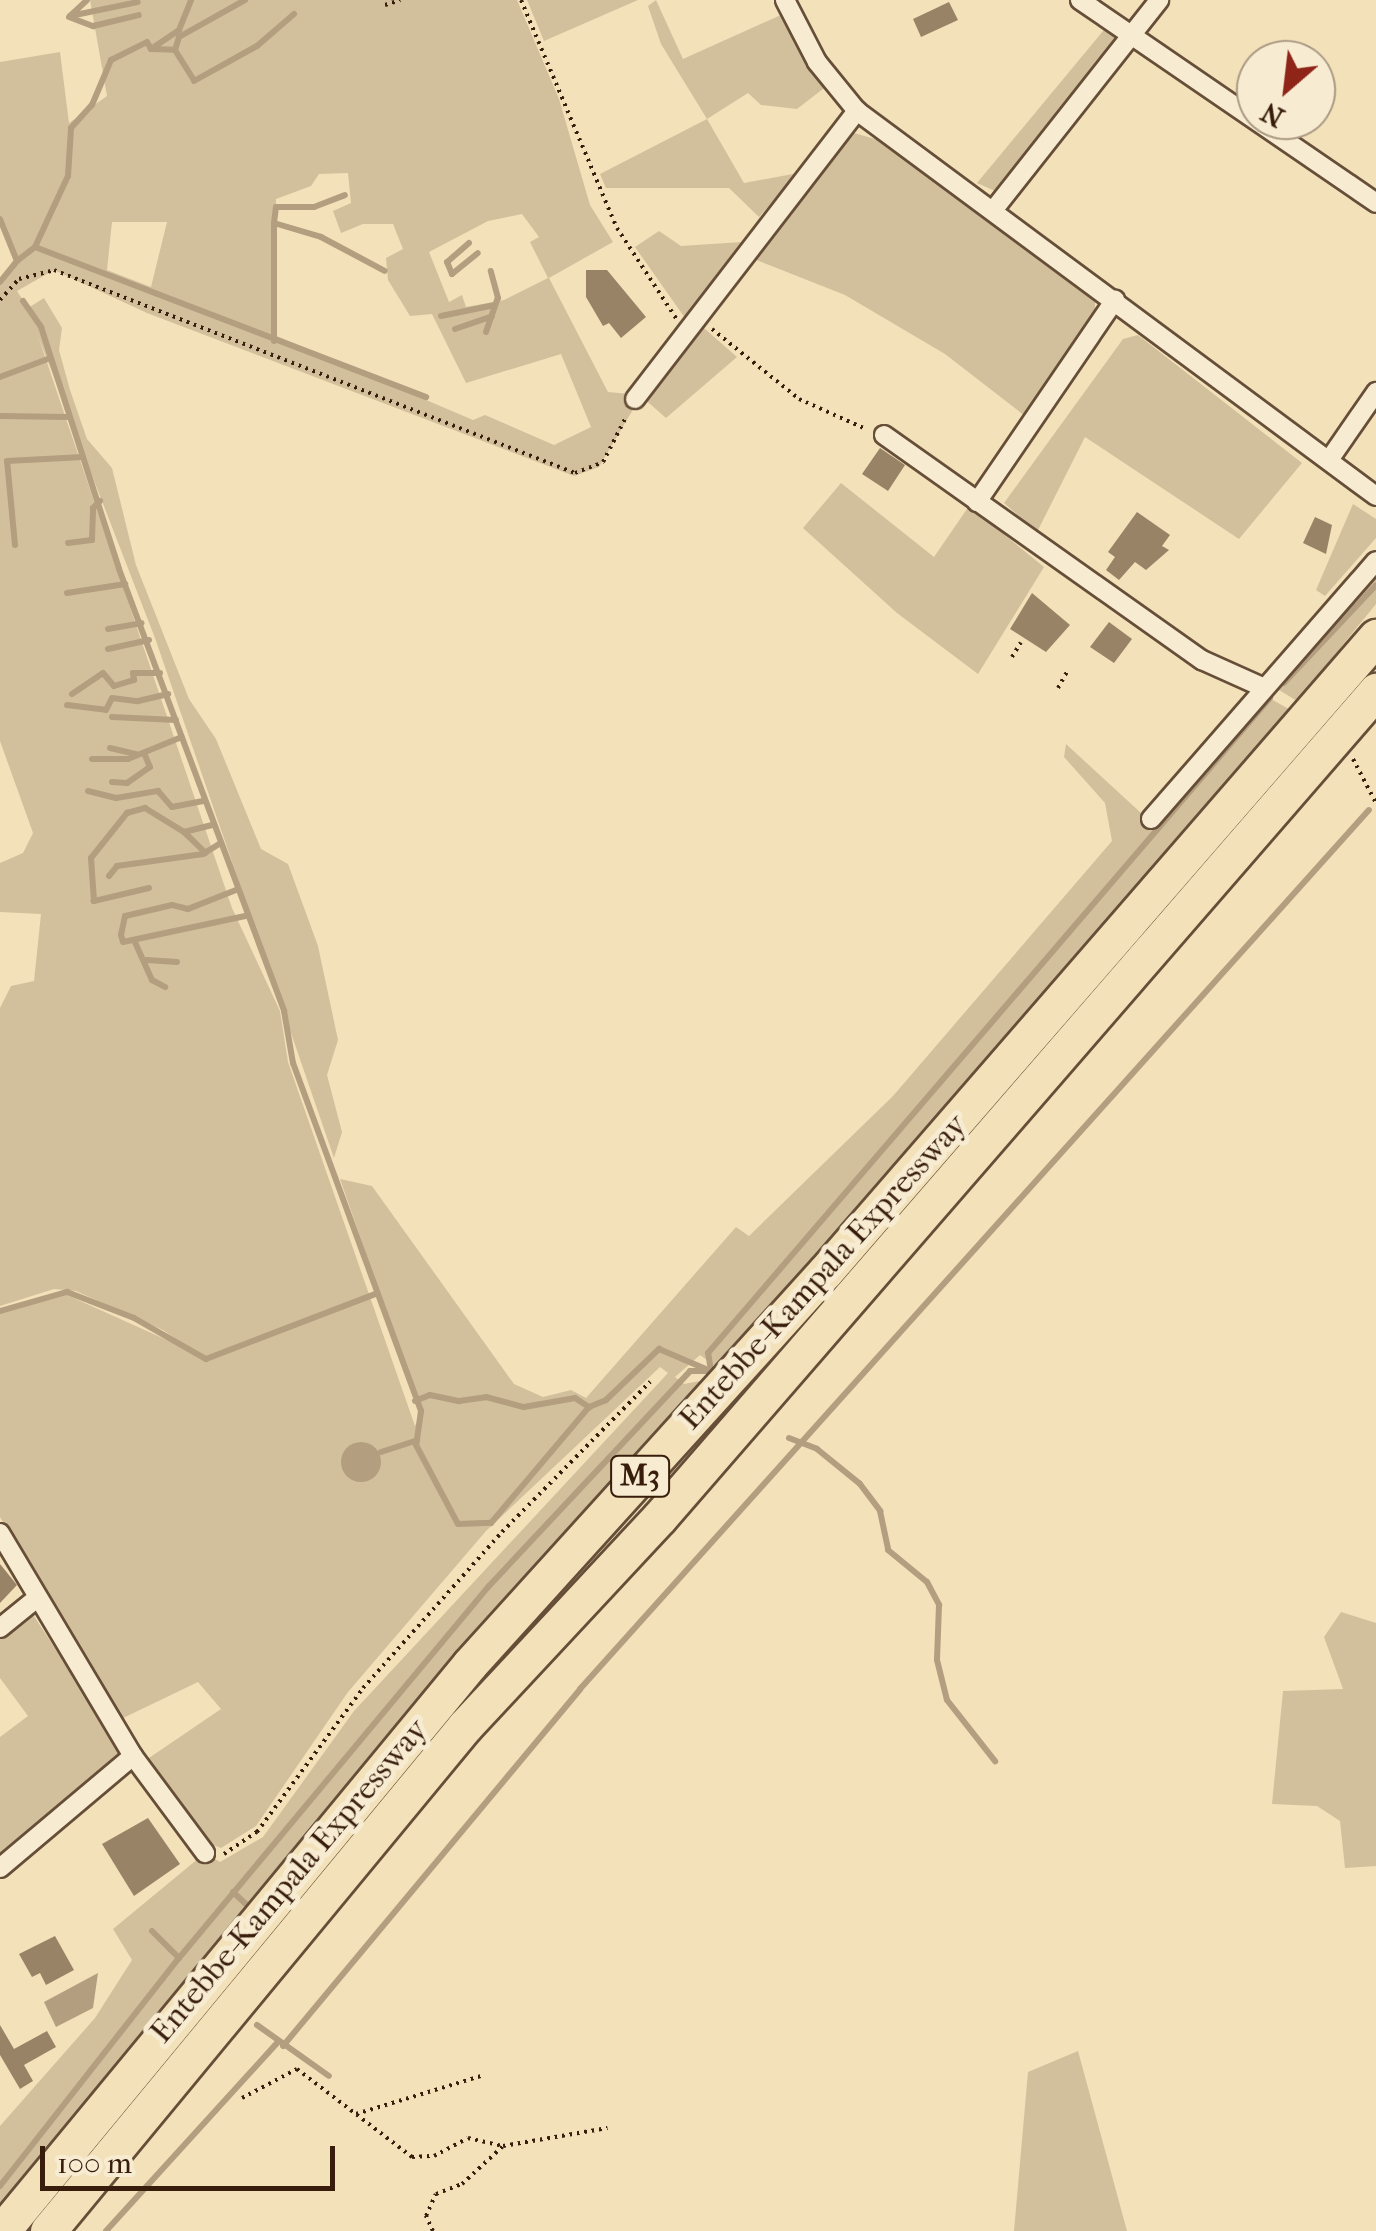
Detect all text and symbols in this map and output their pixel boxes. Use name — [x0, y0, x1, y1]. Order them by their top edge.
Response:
north arrow — [1236, 40, 1336, 140]
text: N — [1255, 96, 1290, 135]
street label: Entebbe-Kampala Expressway — [671, 1106, 975, 1438]
road number: M3 — [610, 1451, 670, 1501]
street label: Entebbe-Kampala Expressway — [142, 1711, 436, 2051]
scale bar — [45, 2126, 340, 2188]
text: 100 m — [57, 2146, 132, 2181]

